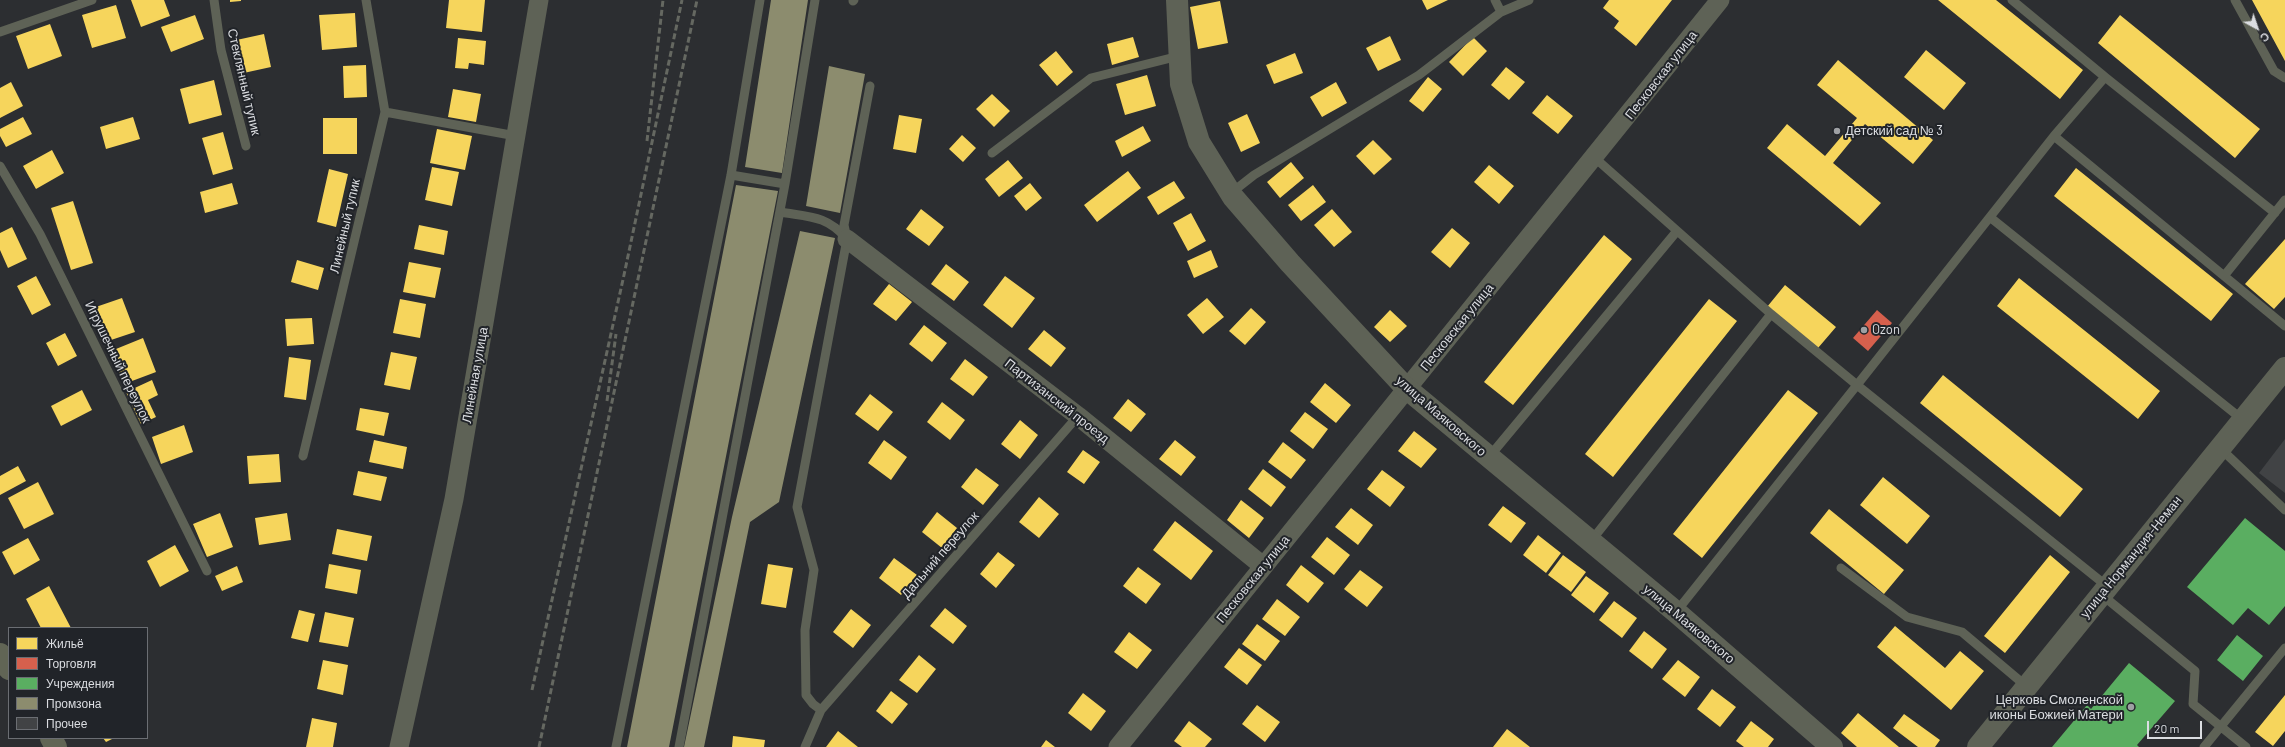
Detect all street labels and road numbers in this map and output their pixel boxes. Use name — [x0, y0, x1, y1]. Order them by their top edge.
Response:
street label: Стеклянный тупик — [224, 27, 264, 137]
street label: Песковская улица — [1622, 28, 1700, 122]
street label: Линейный тупик — [327, 177, 363, 275]
street label: Песковская улица — [1417, 280, 1497, 374]
street label: Игрушечный переулок — [82, 299, 154, 425]
street label: Линейная улица — [459, 326, 491, 424]
street label: Партизанский проезд — [1002, 355, 1112, 447]
street label: улица Маяковского — [1393, 373, 1489, 459]
street label: улица Нормандия-Неман — [2077, 493, 2185, 621]
street label: Дальний переулок — [898, 508, 982, 602]
street label: Песковская улица — [1213, 532, 1293, 626]
street label: улица Маяковского — [1640, 581, 1738, 667]

